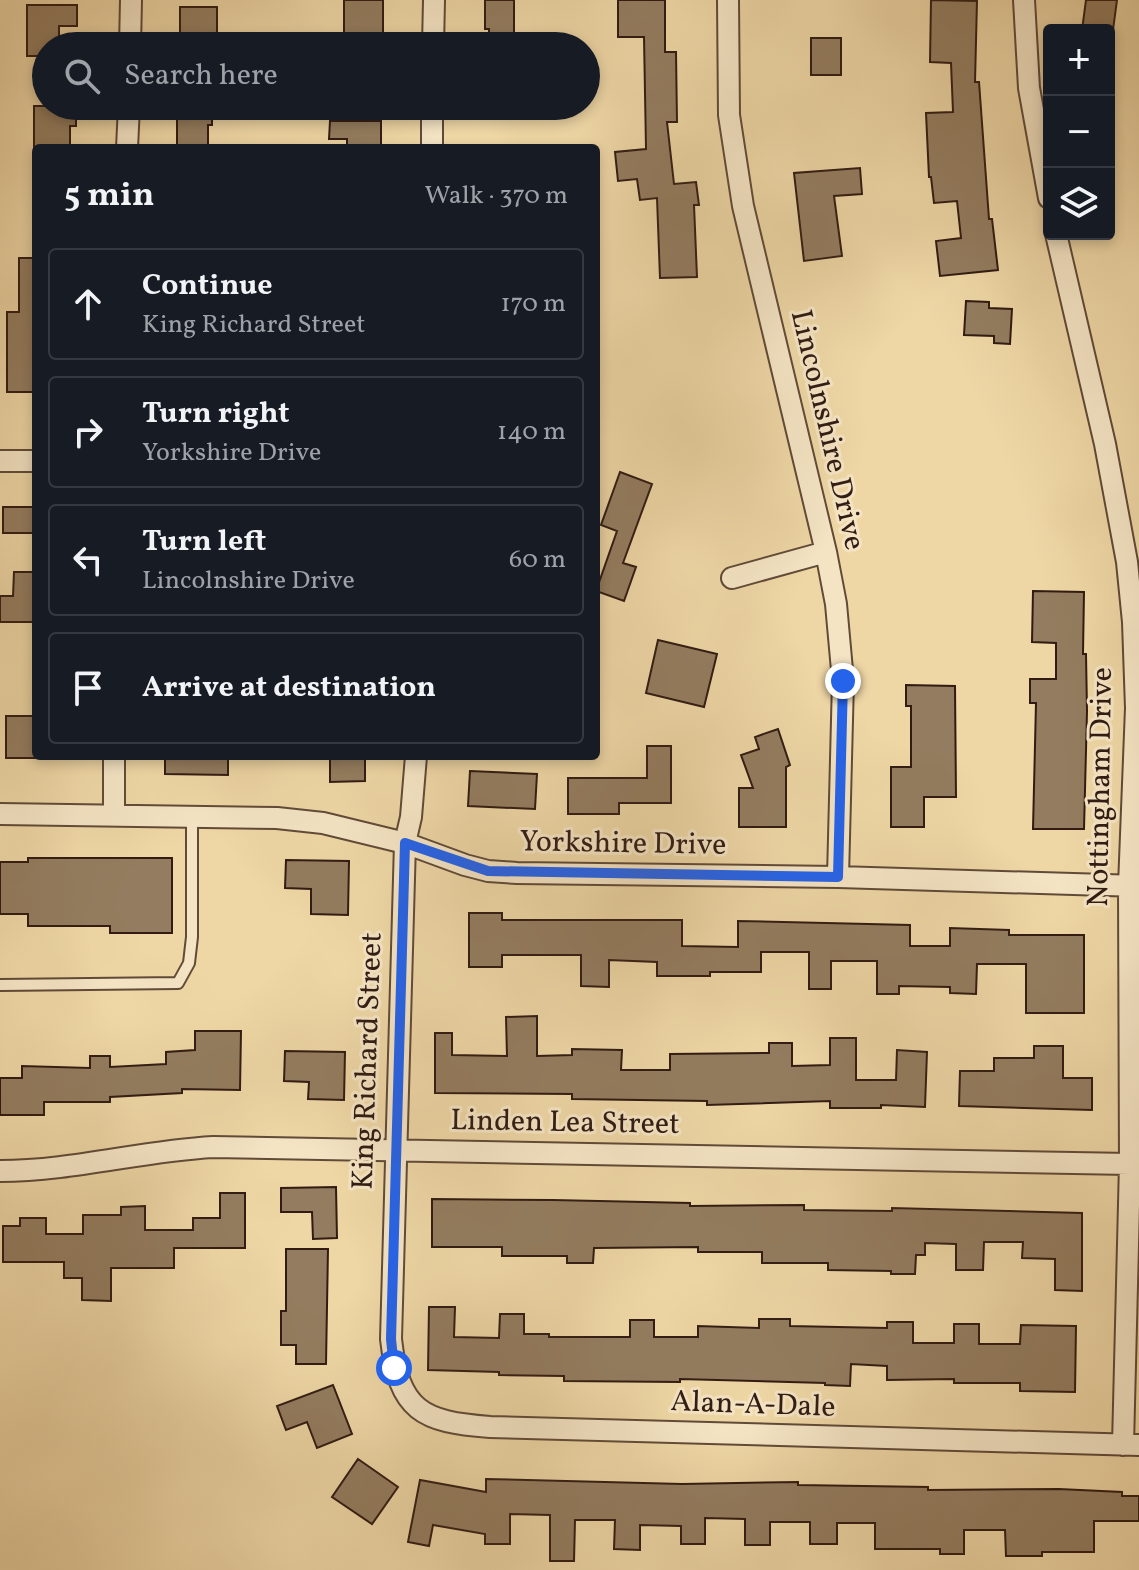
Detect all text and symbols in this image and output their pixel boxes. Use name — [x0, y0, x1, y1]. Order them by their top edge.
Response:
map controls — [1043, 24, 1115, 240]
button: + — [1043, 24, 1115, 96]
search box — [32, 32, 600, 120]
icon: search — [60, 54, 104, 98]
text: Search here — [124, 55, 278, 97]
button: − — [1043, 96, 1115, 168]
button: layers — [1043, 168, 1115, 240]
text: 5 min — [64, 173, 154, 220]
text: Walk · 370 m — [425, 178, 568, 214]
text: Continue — [142, 265, 273, 307]
icon: ahead — [66, 282, 110, 326]
text: 170 m — [501, 286, 566, 322]
street label: Lincolnshire Drive — [779, 306, 875, 554]
text: King Richard Street — [142, 307, 365, 343]
text: Turn right — [142, 393, 290, 435]
icon: right — [66, 410, 110, 454]
text: 140 m — [497, 414, 566, 450]
text: Yorkshire Drive — [142, 435, 321, 471]
text: Turn left — [142, 521, 266, 563]
icon: left — [66, 538, 110, 582]
text: 60 m — [509, 542, 566, 578]
text: Lincolnshire Drive — [142, 563, 355, 599]
route end — [825, 663, 861, 699]
icon: arrive — [66, 666, 110, 710]
text: Arrive at destination — [142, 667, 436, 709]
street label: Nottingham Drive — [1078, 667, 1124, 907]
street label: Yorkshire Drive — [519, 821, 727, 867]
street label: King Richard Street — [343, 931, 393, 1191]
street label: Linden Lea Street — [450, 1100, 680, 1146]
route start — [376, 1350, 412, 1386]
street label: Alan-A-Dale — [670, 1381, 836, 1429]

